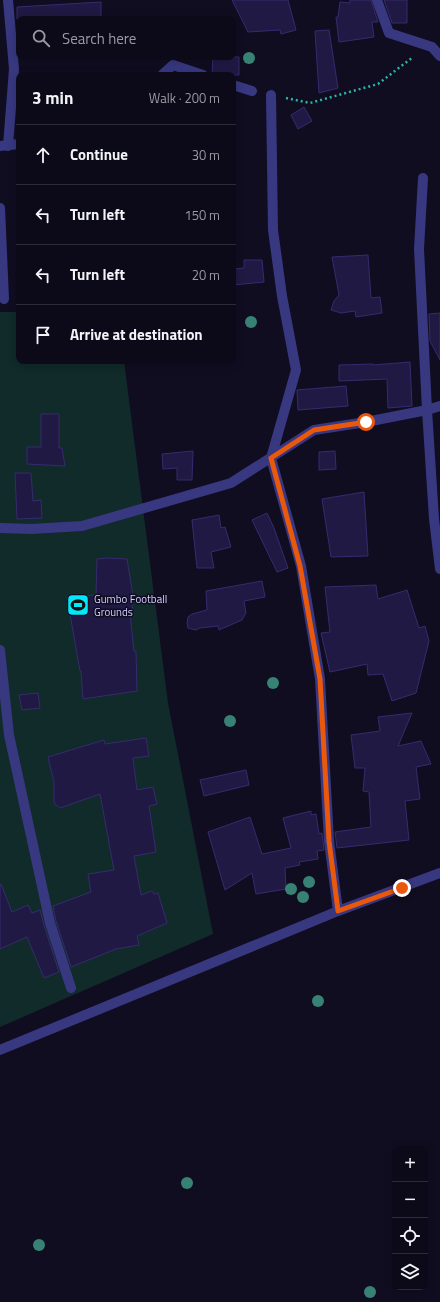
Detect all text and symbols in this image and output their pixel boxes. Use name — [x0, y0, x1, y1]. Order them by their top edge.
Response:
search box — [16, 16, 236, 60]
icon: search — [30, 27, 52, 49]
text: Search here — [62, 27, 136, 50]
text: 3 min — [32, 85, 73, 111]
text: Walk · 200 m — [149, 88, 220, 108]
text: Continue — [70, 143, 128, 166]
icon: ahead — [32, 144, 54, 166]
text: 30 m — [192, 145, 220, 165]
text: Turn left — [70, 203, 125, 226]
icon: left — [32, 204, 54, 226]
text: 150 m — [184, 205, 220, 225]
text: Turn left — [70, 263, 125, 286]
icon: left — [32, 264, 54, 286]
text: 20 m — [192, 265, 220, 285]
text: Arrive at destination — [70, 323, 203, 346]
icon: arrive — [32, 324, 54, 346]
route start — [357, 413, 375, 431]
place label: Gumbo Football Grounds — [94, 591, 167, 620]
sports icon: Gumbo Football Grounds — [65, 592, 91, 618]
route end — [393, 879, 411, 897]
map controls — [392, 1146, 428, 1290]
button: + — [392, 1146, 428, 1182]
button: − — [392, 1182, 428, 1218]
button: locate — [392, 1218, 428, 1254]
button: layers — [392, 1254, 428, 1290]

